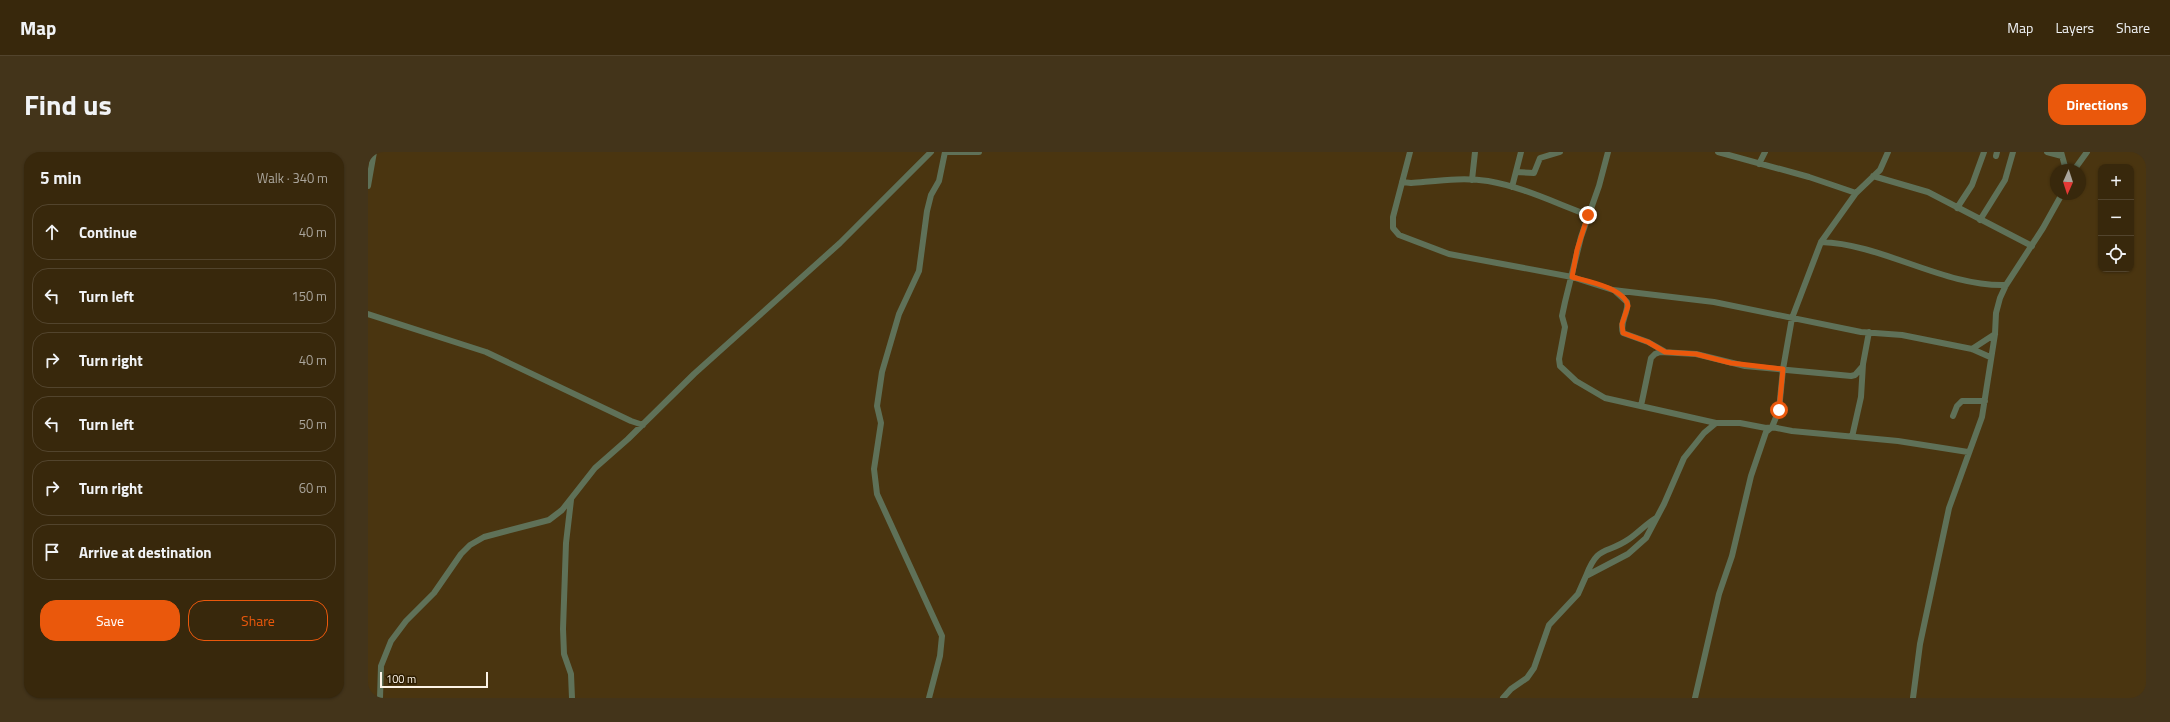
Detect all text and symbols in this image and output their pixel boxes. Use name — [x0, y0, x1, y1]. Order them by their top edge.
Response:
text: Map — [20, 13, 56, 42]
text: Map — [2007, 17, 2033, 38]
text: Layers — [2055, 17, 2094, 38]
text: Share — [2116, 17, 2150, 38]
text: Find us — [24, 83, 112, 126]
button: Directions — [2048, 84, 2146, 125]
north arrow — [2050, 164, 2086, 200]
map controls — [2098, 164, 2134, 272]
button: + — [2098, 164, 2134, 200]
text: 5 min — [40, 165, 81, 191]
text: Walk · 340 m — [257, 168, 328, 188]
button: − — [2098, 200, 2134, 236]
route end — [1579, 206, 1597, 224]
icon: ahead — [41, 221, 63, 243]
text: Continue — [79, 221, 137, 244]
text: 40 m — [299, 222, 327, 242]
button: locate — [2098, 236, 2134, 272]
icon: left — [41, 285, 63, 307]
text: Turn left — [79, 285, 134, 308]
text: 150 m — [291, 286, 327, 306]
icon: right — [41, 349, 63, 371]
text: Turn right — [79, 349, 143, 372]
text: 40 m — [299, 350, 327, 370]
route start — [1770, 401, 1788, 419]
icon: left — [41, 413, 63, 435]
text: Turn left — [79, 413, 134, 436]
text: 50 m — [299, 414, 327, 434]
icon: right — [41, 477, 63, 499]
text: Turn right — [79, 477, 143, 500]
text: 60 m — [299, 478, 327, 498]
icon: arrive — [41, 541, 63, 563]
text: Arrive at destination — [79, 541, 212, 564]
button: Save — [40, 600, 180, 641]
button: Share — [188, 600, 328, 641]
scale bar — [380, 670, 488, 689]
text: 100 m — [386, 671, 416, 687]

